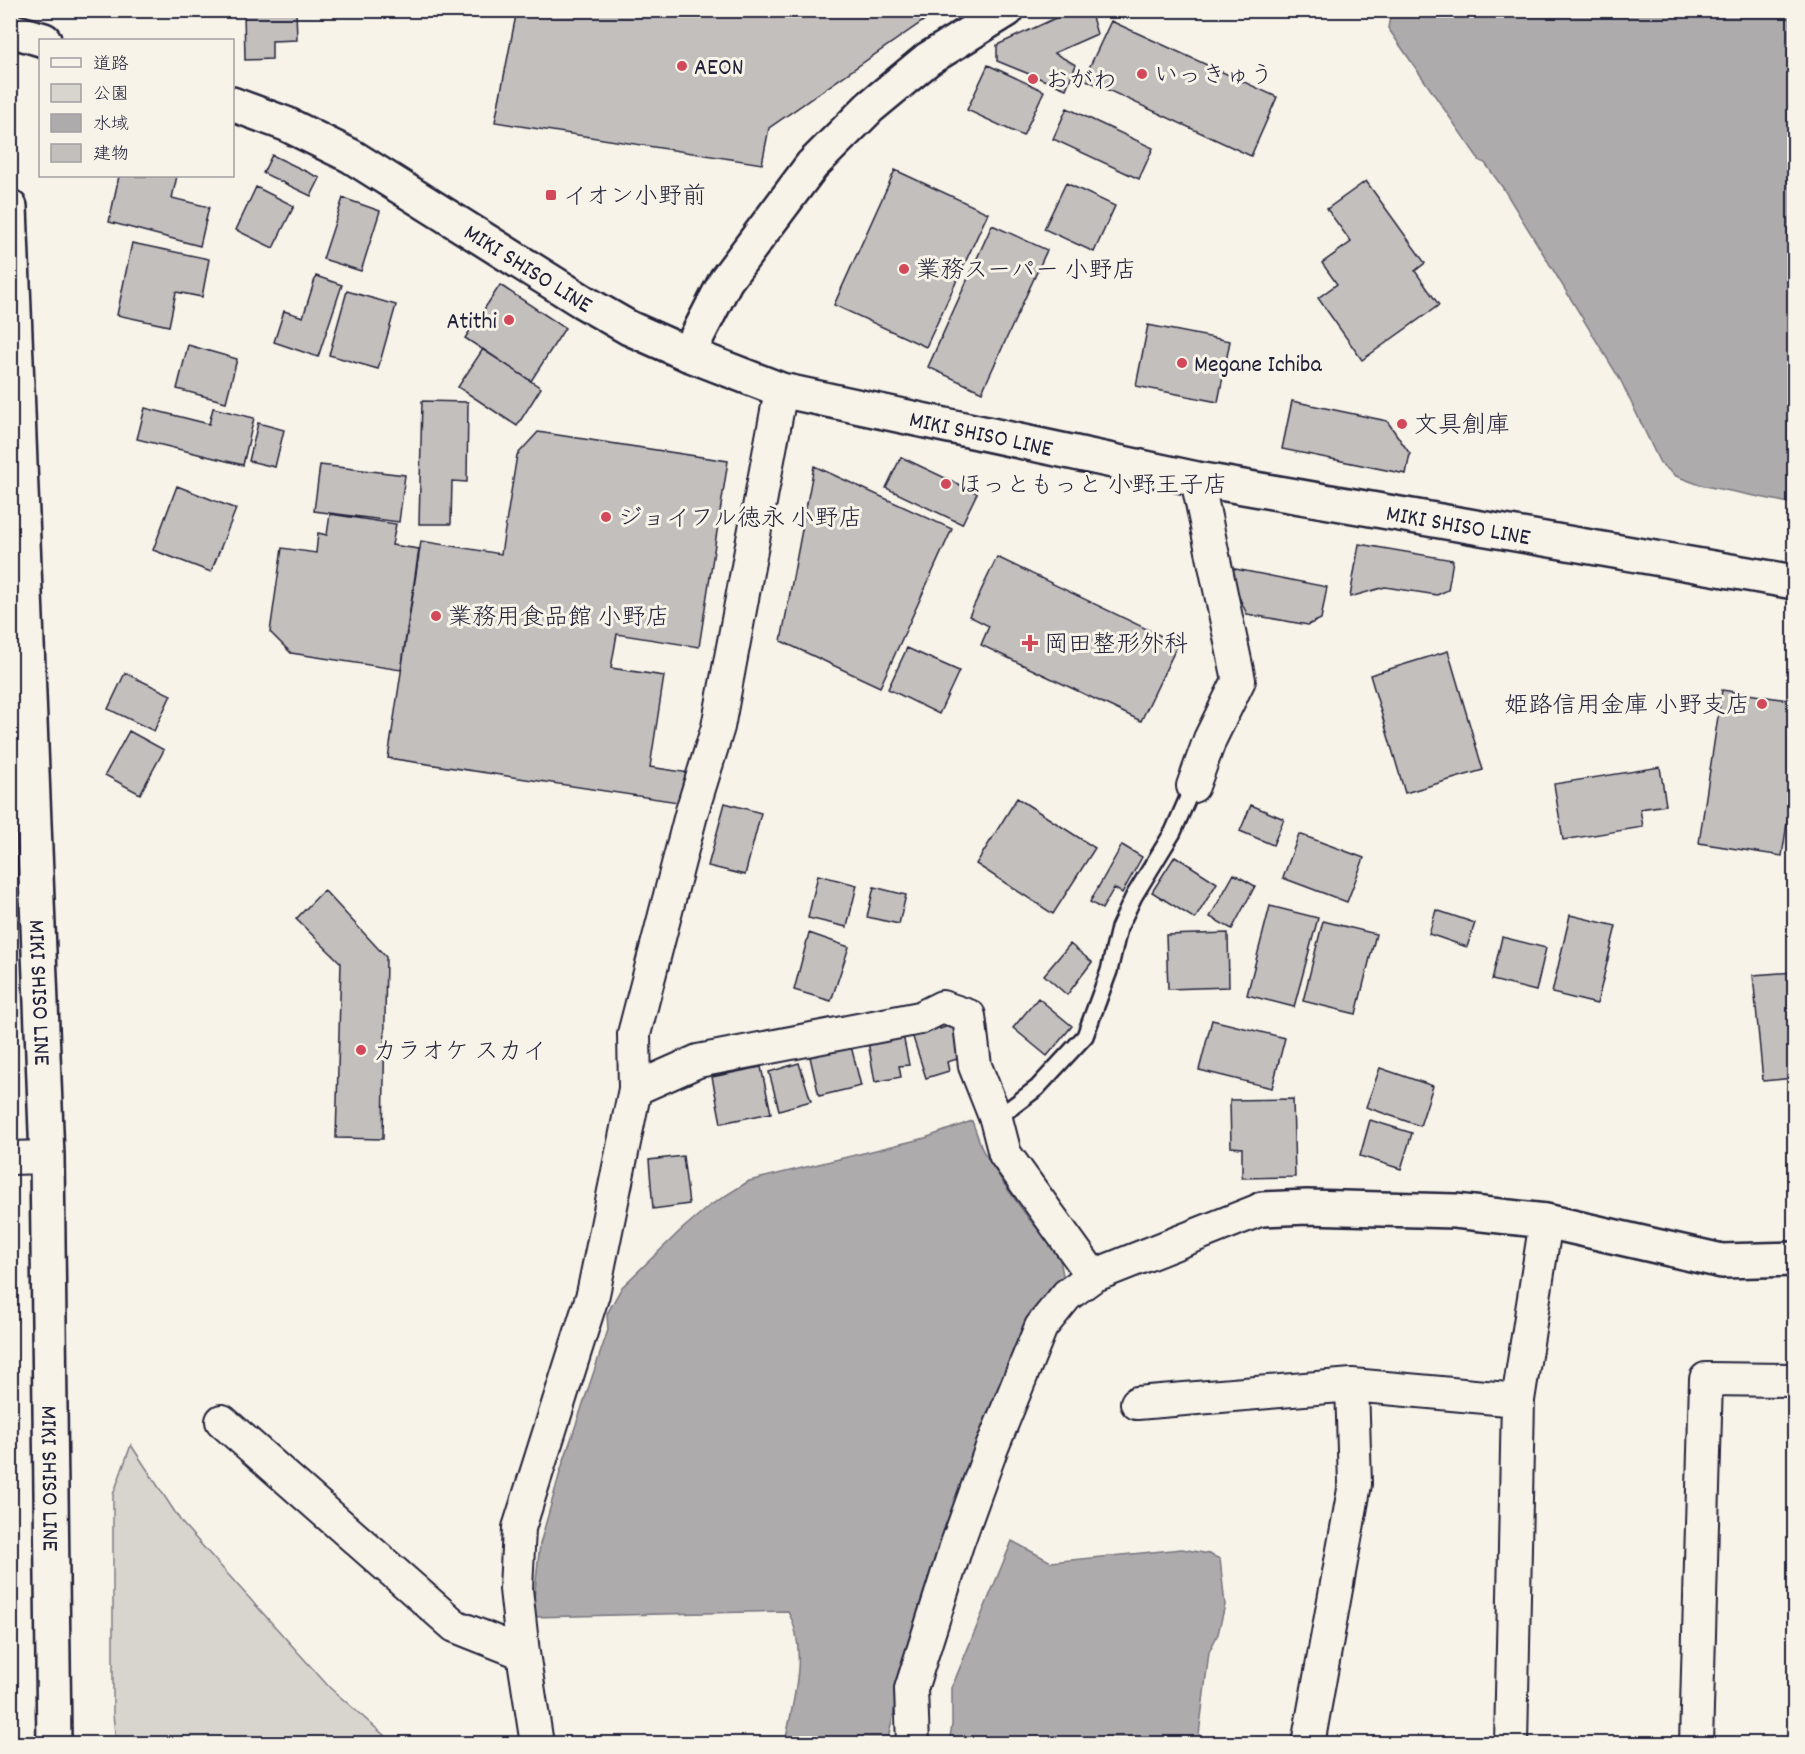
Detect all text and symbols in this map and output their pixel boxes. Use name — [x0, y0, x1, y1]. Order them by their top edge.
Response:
legend — [39, 39, 234, 177]
place label: AEON — [694, 52, 744, 86]
text: 道路 — [93, 53, 129, 78]
marker: AEON — [675, 59, 689, 73]
place label: いっきゅう — [1154, 60, 1274, 94]
place label: おがわ — [1045, 65, 1117, 99]
marker: いっきゅう — [1135, 67, 1149, 81]
marker: おがわ — [1026, 72, 1040, 86]
text: 公園 — [93, 83, 129, 108]
text: 水域 — [93, 113, 129, 138]
text: 建物 — [93, 143, 129, 168]
place label: イオン小野前 — [563, 181, 706, 215]
marker: イオン小野前 — [544, 188, 558, 202]
street label: MIKI SHISO LINE — [456, 217, 598, 323]
place label: 業務スーパー 小野店 — [916, 255, 1137, 289]
marker: 業務スーパー 小野店 — [897, 262, 911, 276]
place label: Atithi — [446, 306, 497, 340]
marker: Atithi — [502, 313, 516, 327]
place label: Megane Ichiba — [1194, 349, 1322, 383]
marker: Megane Ichiba — [1175, 356, 1189, 370]
street label: MIKI SHISO LINE — [906, 404, 1056, 468]
place label: 文具創庫 — [1414, 410, 1510, 444]
marker: 文具創庫 — [1395, 417, 1409, 431]
place label: ほっともっと 小野王子店 — [958, 470, 1228, 504]
marker: ほっともっと 小野王子店 — [939, 477, 953, 491]
street label: MIKI SHISO LINE — [1383, 498, 1533, 556]
place label: ジョイフル徳永 小野店 — [618, 503, 863, 537]
marker: ジョイフル徳永 小野店 — [599, 510, 613, 524]
place label: 業務用食品館 小野店 — [448, 602, 670, 636]
marker: 業務用食品館 小野店 — [429, 609, 443, 623]
place label: 岡田整形外科 — [1044, 629, 1188, 663]
marker: 岡田整形外科 — [1021, 634, 1039, 652]
place label: 姫路信用金庫 小野支店 — [1505, 690, 1750, 724]
marker: 姫路信用金庫 小野支店 — [1755, 697, 1769, 711]
street label: MIKI SHISO LINE — [18, 919, 57, 1066]
place label: カラオケ スカイ — [373, 1036, 547, 1070]
marker: カラオケ スカイ — [354, 1043, 368, 1057]
street label: MIKI SHISO LINE — [30, 1405, 66, 1552]

